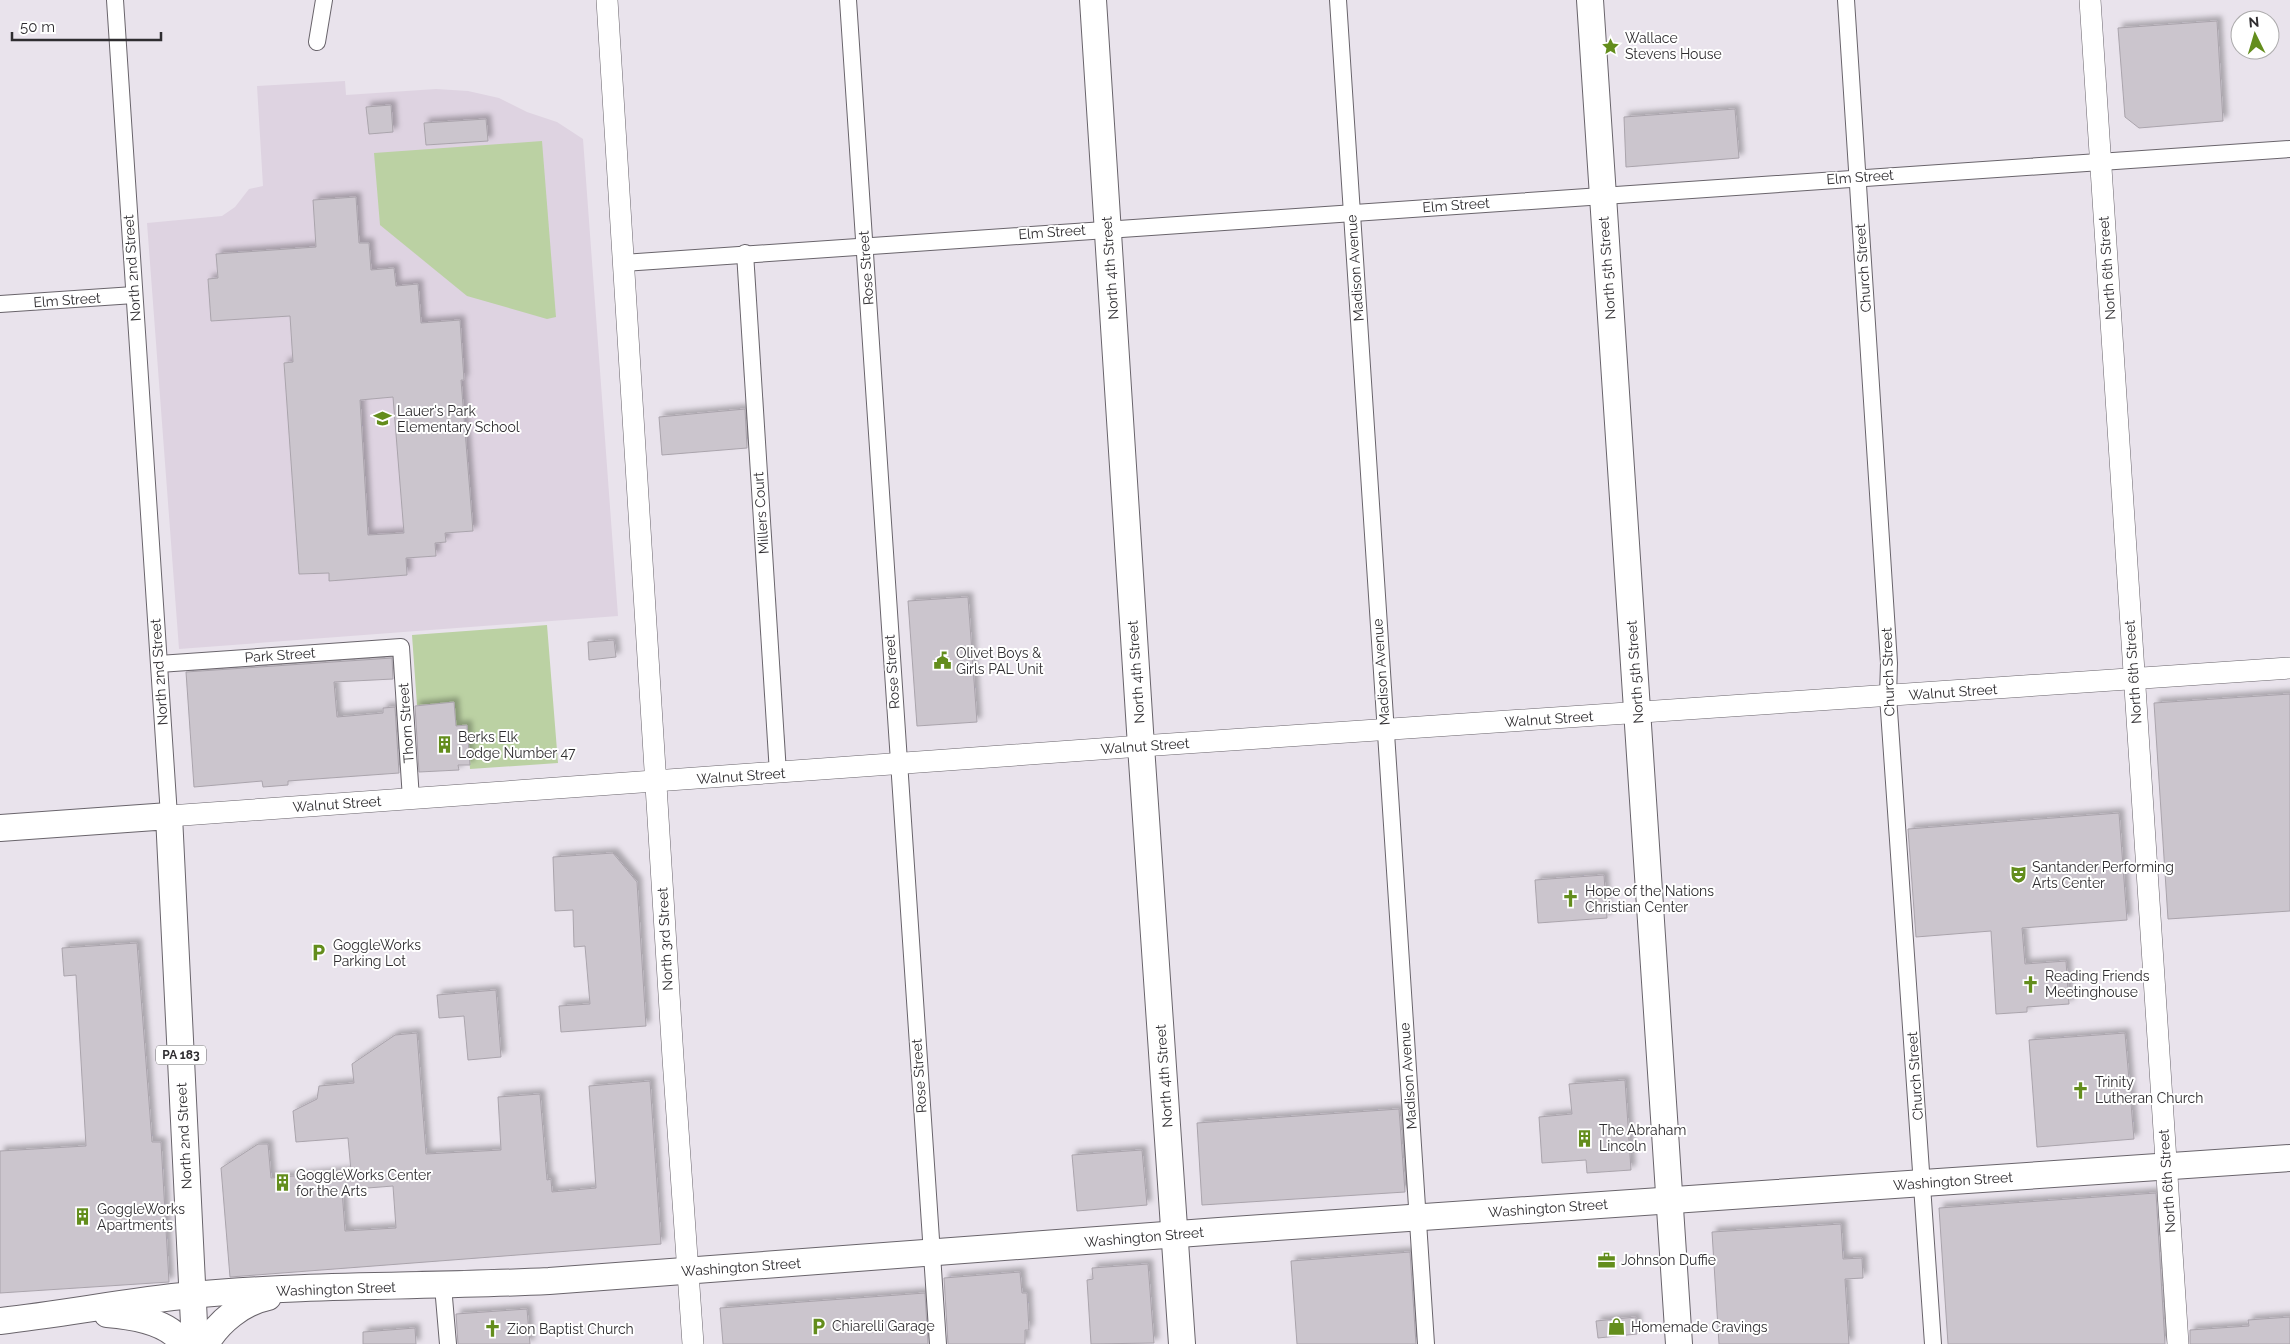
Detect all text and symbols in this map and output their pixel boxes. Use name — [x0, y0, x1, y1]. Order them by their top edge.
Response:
scale bar — [12, 10, 161, 42]
north arrow — [2230, 10, 2280, 60]
text: N — [2248, 14, 2260, 30]
text: 50 m — [20, 18, 55, 36]
place label: Wallace Stevens House — [1625, 30, 1722, 62]
place icon: Wallace Stevens House — [1601, 36, 1621, 56]
street label: Elm Street — [1826, 167, 1895, 187]
street label: Elm Street — [1422, 195, 1491, 215]
street label: North 2nd Street — [120, 214, 144, 322]
street label: Madison Avenue — [1343, 214, 1367, 322]
street label: North 6th Street — [2095, 215, 2119, 320]
street label: North 4th Street — [1098, 216, 1122, 320]
street label: North 5th Street — [1595, 216, 1619, 320]
street label: Elm Street — [1018, 222, 1087, 242]
street label: Church Street — [1852, 223, 1874, 313]
street label: Rose Street — [855, 230, 877, 306]
street label: Elm Street — [33, 290, 102, 310]
place label: Lauer's Park Elementary School — [397, 403, 520, 435]
school or university icon: Lauer's Park Elementary School — [373, 409, 393, 429]
street label: Millers Court — [750, 471, 772, 555]
street label: North 2nd Street — [147, 618, 171, 726]
street label: Madison Avenue — [1369, 618, 1393, 726]
street label: North 6th Street — [2121, 619, 2145, 724]
street label: North 4th Street — [1124, 620, 1148, 724]
street label: North 5th Street — [1623, 620, 1647, 724]
street label: Church Street — [1878, 627, 1898, 717]
street label: Rose Street — [881, 634, 903, 710]
street label: Park Street — [244, 645, 316, 665]
place label: Olivet Boys & Girls PAL Unit — [956, 645, 1044, 677]
public building icon: Olivet Boys & Girls PAL Unit — [932, 651, 952, 671]
street label: Walnut Street — [1908, 681, 1998, 703]
street label: Thorn Street — [395, 682, 417, 764]
street label: Walnut Street — [1504, 708, 1594, 730]
place label: Berks Elk Lodge Number 47 — [458, 729, 576, 761]
building icon: Berks Elk Lodge Number 47 — [434, 735, 454, 755]
street label: Walnut Street — [1100, 735, 1190, 757]
street label: Walnut Street — [696, 765, 786, 787]
street label: Walnut Street — [292, 793, 382, 815]
place label: Santander Performing Arts Center — [2032, 859, 2174, 891]
theatre icon: Santander Performing Arts Center — [2008, 865, 2028, 885]
place label: Hope of the Nations Christian Center — [1585, 883, 1714, 915]
street label: North 3rd Street — [654, 887, 676, 991]
church icon: Hope of the Nations Christian Center — [1561, 889, 1581, 909]
place label: GoggleWorks Parking Lot — [333, 937, 421, 969]
parking icon: GoggleWorks Parking Lot — [309, 943, 329, 963]
place label: Reading Friends Meetinghouse — [2045, 968, 2150, 1000]
church icon: Reading Friends Meetinghouse — [2021, 974, 2041, 994]
street label: Madison Avenue — [1396, 1022, 1420, 1130]
street label: North 4th Street — [1152, 1024, 1176, 1128]
street label: Church Street — [1904, 1031, 1926, 1121]
street label: Rose Street — [908, 1038, 930, 1114]
road number: PA 183 — [156, 1046, 206, 1064]
place label: Trinity Lutheran Church — [2095, 1074, 2203, 1106]
church icon: Trinity Lutheran Church — [2071, 1080, 2091, 1100]
street label: North 2nd Street — [173, 1082, 195, 1190]
place label: The Abraham Lincoln — [1599, 1122, 1686, 1154]
building icon: The Abraham Lincoln — [1575, 1128, 1595, 1148]
street label: North 6th Street — [2155, 1128, 2179, 1233]
place label: GoggleWorks Center for the Arts — [296, 1167, 431, 1199]
street label: Washington Street — [1893, 1169, 2014, 1193]
building icon: GoggleWorks Center for the Arts — [272, 1173, 292, 1193]
street label: Washington Street — [1488, 1196, 1609, 1220]
place label: GoggleWorks Apartments — [97, 1201, 185, 1233]
building icon: GoggleWorks Apartments — [73, 1207, 93, 1227]
street label: Washington Street — [1084, 1224, 1205, 1250]
office icon: Johnson Duffie — [1597, 1250, 1617, 1270]
place label: Johnson Duffie — [1621, 1252, 1716, 1268]
street label: Washington Street — [681, 1255, 802, 1279]
street label: Washington Street — [276, 1279, 396, 1299]
parking icon: Chiarelli Garage — [808, 1316, 828, 1336]
shop icon: Homemade Cravings — [1607, 1317, 1627, 1337]
place label: Chiarelli Garage — [832, 1318, 935, 1334]
church icon: Zion Baptist Church — [483, 1319, 503, 1339]
place label: Homemade Cravings — [1631, 1319, 1768, 1335]
place label: Zion Baptist Church — [507, 1321, 634, 1337]

